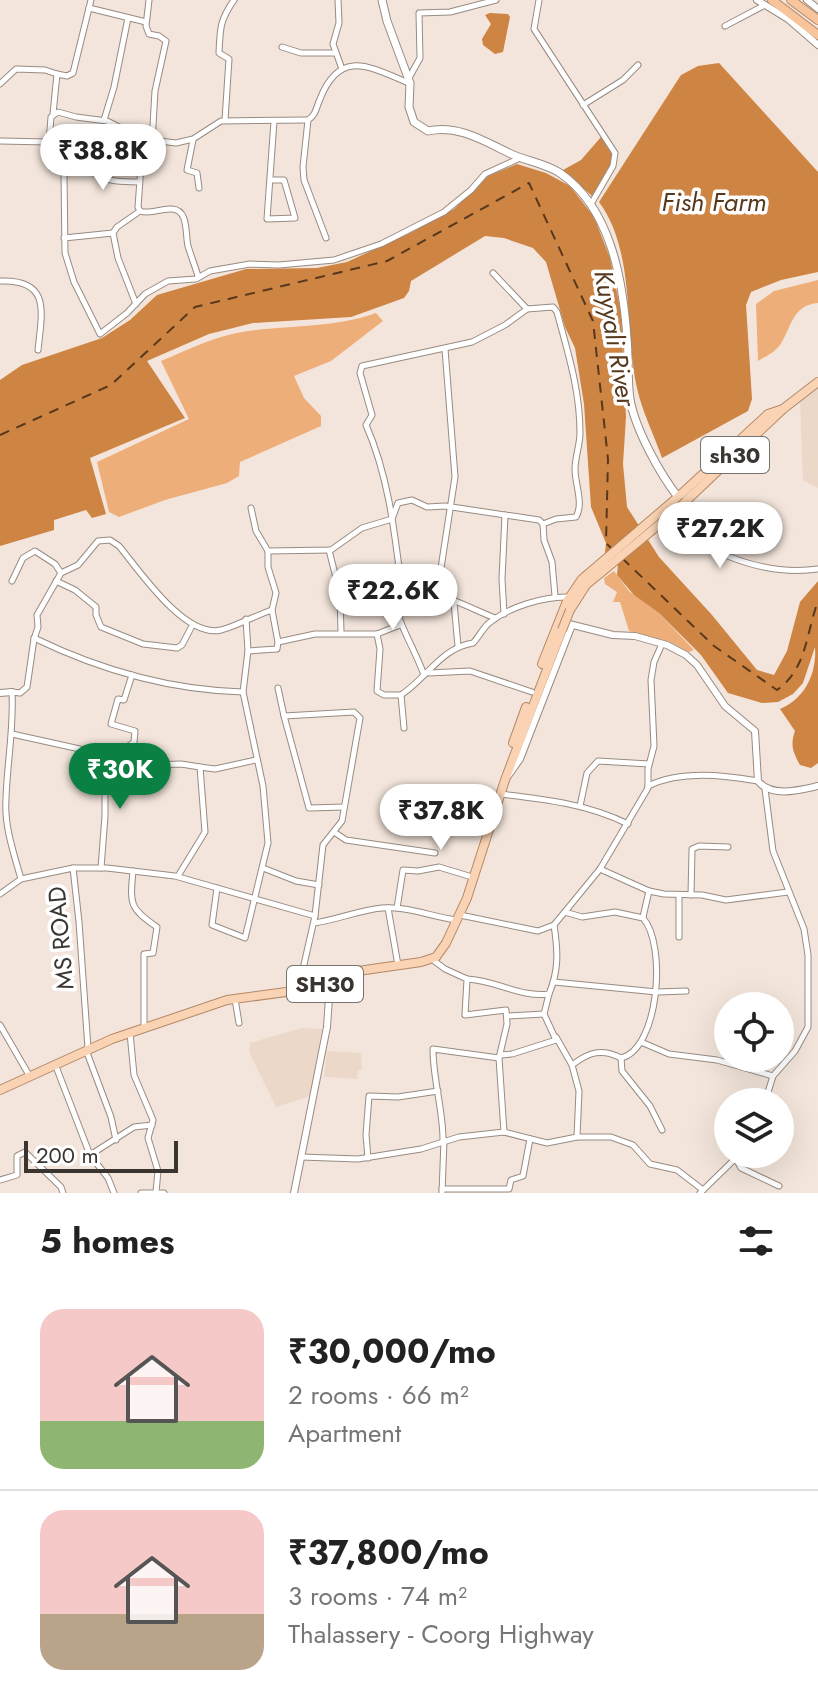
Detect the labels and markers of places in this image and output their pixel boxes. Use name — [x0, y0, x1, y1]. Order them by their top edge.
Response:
pin: ₹38.8K — [38, 124, 168, 192]
pin: ₹27.2K — [655, 502, 785, 570]
pin: ₹22.6K — [328, 564, 458, 632]
pin: ₹30K — [73, 743, 167, 811]
pin: ₹37.8K — [376, 784, 506, 852]

